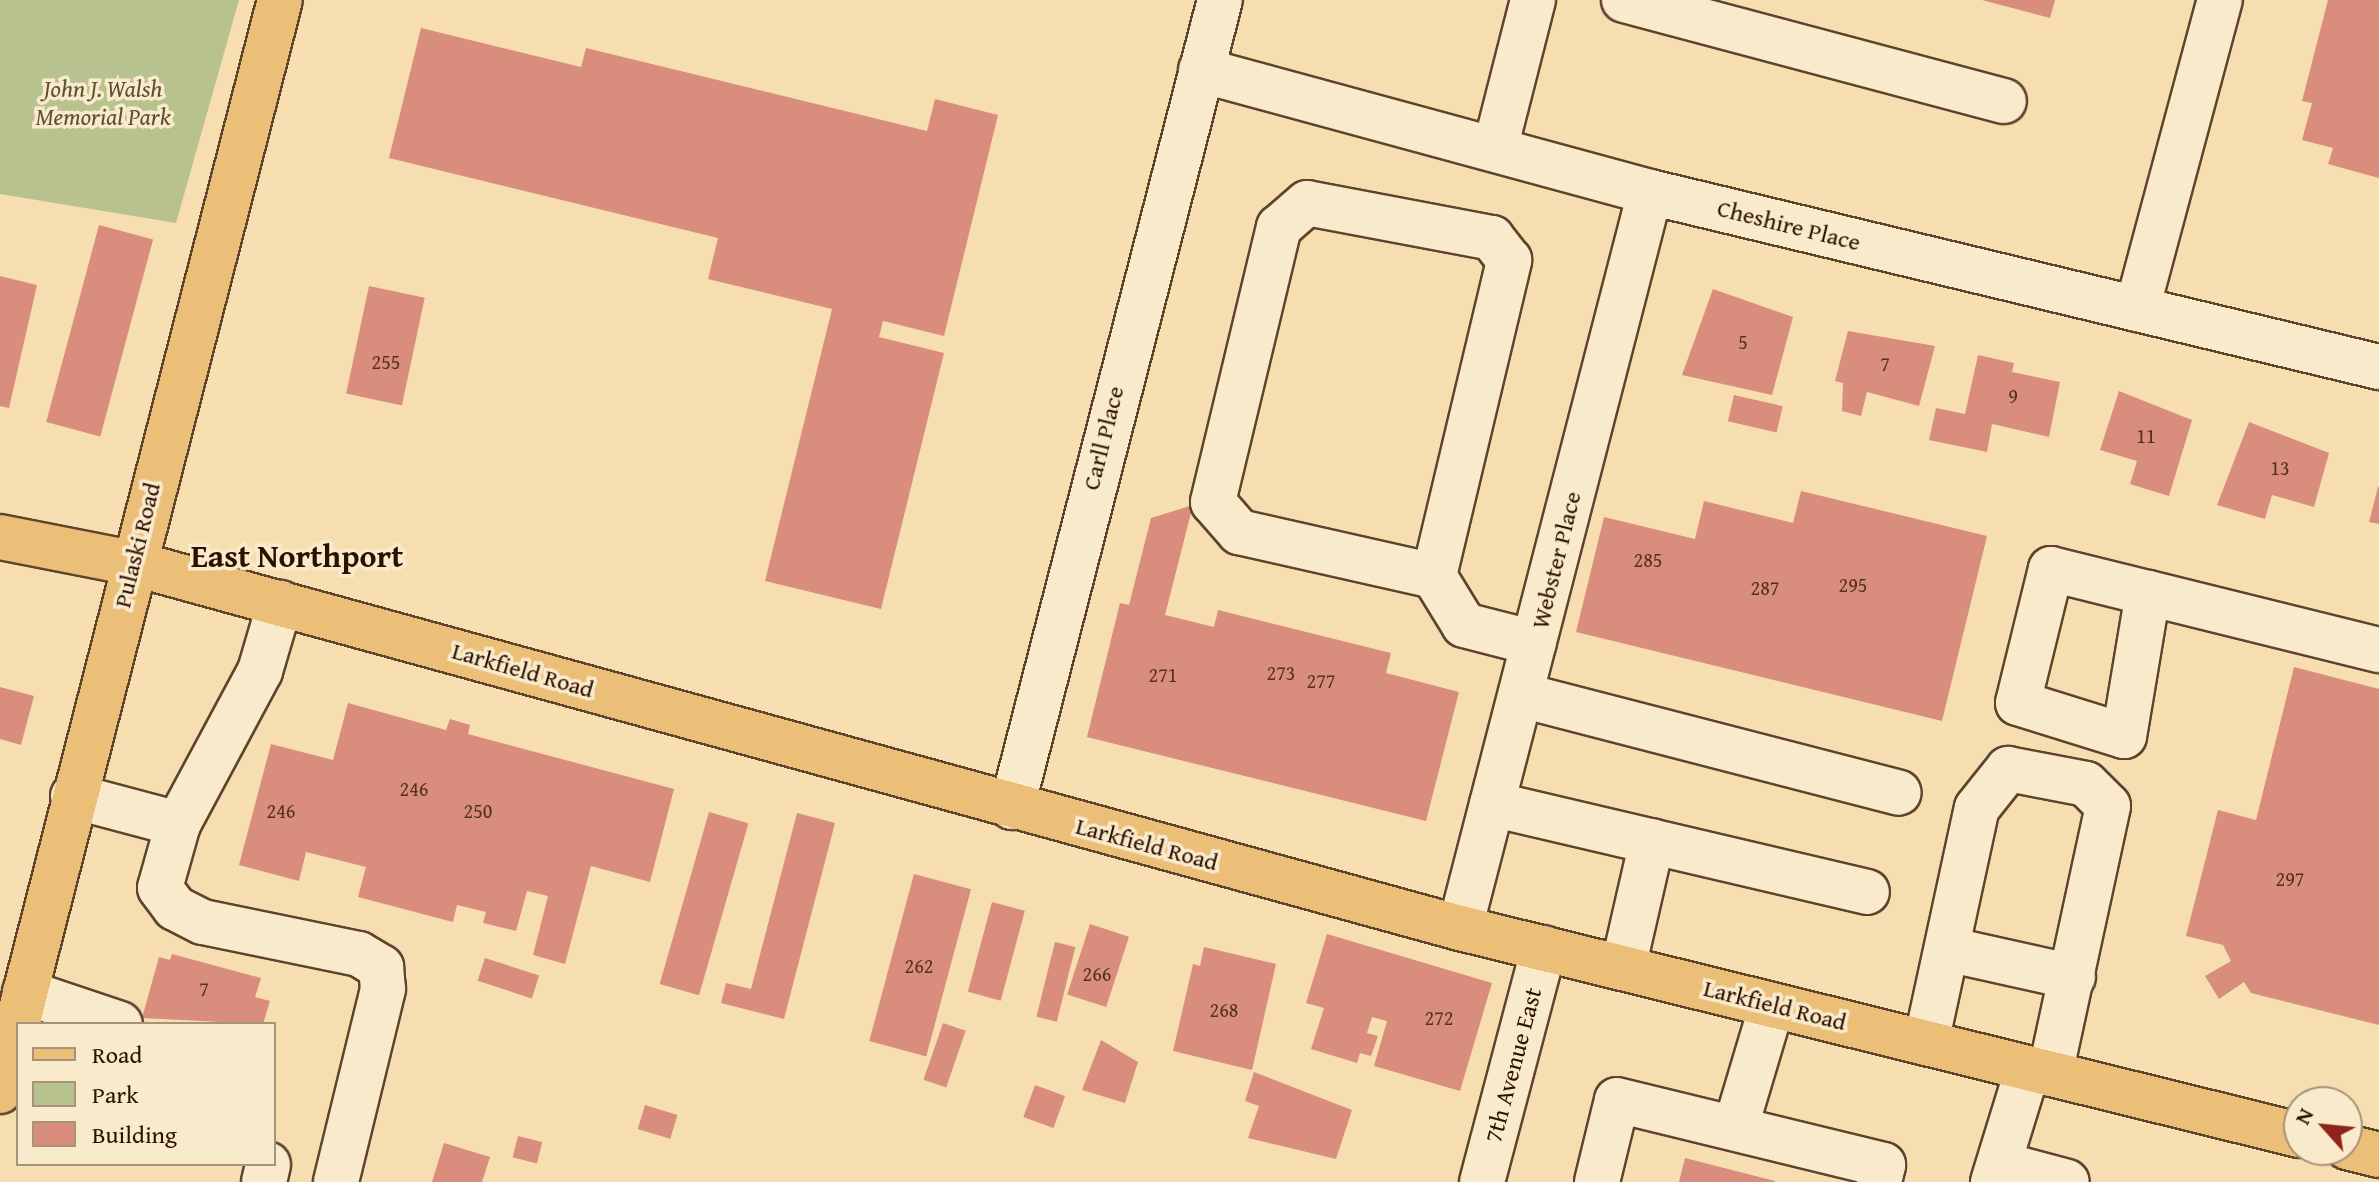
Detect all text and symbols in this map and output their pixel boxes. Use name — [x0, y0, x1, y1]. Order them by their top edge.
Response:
park label: John J. Walsh Memorial Park — [35, 75, 171, 131]
street label: Cheshire Place — [1714, 193, 1864, 257]
house number: 5 — [1738, 329, 1748, 353]
house number: 255 — [372, 349, 400, 373]
house number: 7 — [1880, 351, 1890, 375]
street label: Carll Place — [1076, 383, 1130, 493]
house number: 9 — [2008, 383, 2018, 407]
house number: 11 — [2136, 423, 2156, 447]
house number: 13 — [2270, 455, 2290, 479]
street label: Pulaski Road — [108, 479, 166, 611]
street label: Webster Place — [1525, 488, 1587, 632]
district label: East Northport — [191, 537, 403, 575]
house number: 285 — [1634, 547, 1662, 571]
house number: 295 — [1839, 572, 1867, 596]
house number: 287 — [1751, 575, 1779, 599]
street label: Larkfield Road — [449, 636, 597, 704]
house number: 273 — [1267, 660, 1295, 684]
house number: 271 — [1149, 662, 1177, 686]
house number: 277 — [1307, 668, 1335, 692]
house number: 246 — [400, 776, 428, 800]
house number: 246 — [267, 798, 295, 822]
house number: 250 — [464, 798, 492, 822]
street label: Larkfield Road — [1073, 811, 1221, 877]
house number: 297 — [2276, 866, 2304, 890]
house number: 262 — [905, 953, 933, 977]
house number: 266 — [1083, 961, 1111, 985]
street label: Larkfield Road — [1701, 973, 1849, 1037]
house number: 7 — [199, 976, 209, 1000]
street label: 7th Avenue East — [1478, 984, 1548, 1146]
house number: 268 — [1210, 997, 1238, 1021]
house number: 272 — [1425, 1005, 1453, 1029]
legend — [16, 1022, 276, 1166]
text: Road — [92, 1037, 142, 1072]
text: Park — [92, 1077, 138, 1112]
north arrow — [2283, 1086, 2363, 1166]
text: N — [2286, 1102, 2321, 1130]
text: Building — [92, 1117, 177, 1152]

